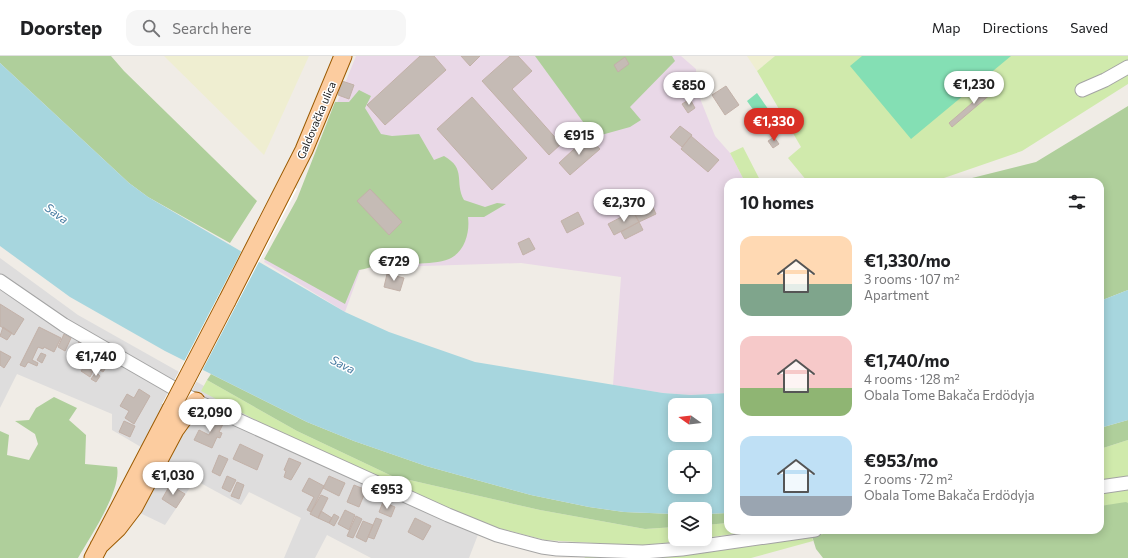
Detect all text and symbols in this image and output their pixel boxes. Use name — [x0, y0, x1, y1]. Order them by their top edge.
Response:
search box — [126, 10, 406, 46]
text: Doorstep — [20, 16, 102, 39]
icon: search — [140, 17, 162, 39]
text: Search here — [172, 19, 252, 37]
text: Map — [932, 19, 961, 36]
text: Directions — [983, 19, 1048, 36]
text: Saved — [1070, 19, 1108, 36]
pin: €1,230 — [941, 71, 1007, 105]
pin: €850 — [665, 72, 713, 106]
text: €1,230 — [953, 76, 995, 92]
text: €850 — [672, 77, 706, 93]
street label: Galdovačka ulica — [294, 79, 338, 161]
pin: €1,330 — [741, 108, 807, 142]
text: €1,330 — [753, 113, 795, 129]
pin: €915 — [555, 122, 603, 156]
text: €915 — [564, 127, 594, 143]
pin: €2,370 — [591, 189, 657, 223]
icon: filters — [1066, 191, 1088, 213]
text: 10 homes — [740, 192, 814, 213]
text: €2,370 — [603, 194, 645, 210]
water label: Sava — [43, 200, 71, 226]
pin: €729 — [370, 248, 418, 282]
text: €1,330/mo — [864, 250, 951, 271]
icon: home — [772, 252, 820, 300]
text: €729 — [378, 253, 410, 269]
text: 3 rooms · 107 m² — [864, 271, 960, 287]
text: Apartment — [864, 287, 929, 303]
pin: €1,740 — [63, 343, 129, 377]
text: €1,740 — [75, 348, 117, 364]
text: €1,740/mo — [864, 350, 950, 371]
water label: Sava — [329, 352, 357, 376]
icon: home — [772, 352, 820, 400]
text: 4 rooms · 128 m² — [864, 371, 960, 387]
text: Obala Tome Bakača Erdödyja — [864, 387, 1035, 403]
north arrow — [668, 398, 712, 442]
map controls — [668, 398, 712, 546]
pin: €2,090 — [177, 399, 243, 433]
text: €2,090 — [188, 404, 232, 420]
button: locate — [668, 450, 712, 494]
text: €953/mo — [864, 450, 938, 471]
icon: home — [772, 452, 820, 500]
pin: €1,030 — [140, 462, 206, 496]
text: €1,030 — [152, 467, 194, 483]
text: 2 rooms · 72 m² — [864, 471, 953, 487]
pin: €953 — [363, 476, 411, 510]
text: €953 — [371, 481, 403, 497]
text: Obala Tome Bakača Erdödyja — [864, 487, 1035, 503]
button: layers — [668, 502, 712, 546]

